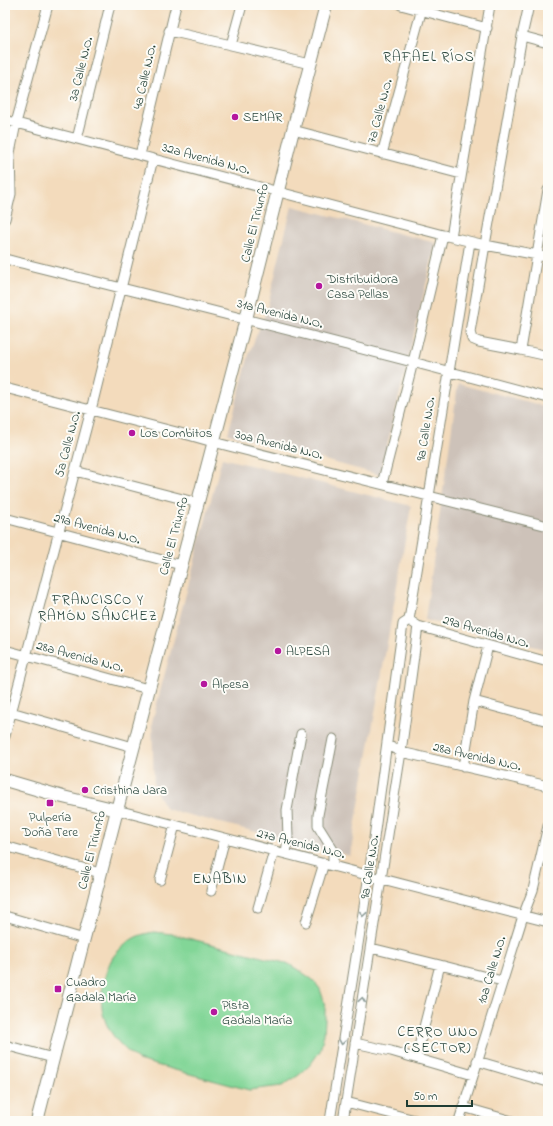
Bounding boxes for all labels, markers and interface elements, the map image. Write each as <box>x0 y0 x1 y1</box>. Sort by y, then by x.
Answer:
street label: 3a Calle N.O. <box>64 34 98 103</box>
street label: 4a Calle N.O. <box>128 42 162 111</box>
district label: RAFAEL RÍOS <box>383 47 475 68</box>
street label: 7a Calle N.O. <box>362 76 398 145</box>
place label: SEMAR <box>243 108 283 127</box>
marker: SEMAR <box>230 112 240 122</box>
street label: 32a Avenida N.O. <box>160 138 252 180</box>
street label: Calle El Triunfo <box>236 181 274 264</box>
place label: Distribuidora Casa Pellas <box>326 270 398 304</box>
marker: Distribuidora Casa Pellas <box>314 281 324 291</box>
street label: 31a Avenida N.O. <box>235 294 325 334</box>
street label: 9a Calle N.O. <box>412 395 440 462</box>
street label: 5a Calle N.O. <box>50 408 86 479</box>
place label: Los Combitos <box>140 424 213 443</box>
street label: 30a Avenida N.O. <box>233 425 325 465</box>
marker: Los Combitos <box>127 428 137 438</box>
street label: Calle El Triunfo <box>154 494 194 577</box>
street label: 29a Avenida N.O. <box>52 508 143 550</box>
district label: FRANCISCO Y RAMÓN SÁNCHEZ <box>38 590 158 627</box>
street label: 29a Avenida N.O. <box>441 611 532 653</box>
street label: 28a Avenida N.O. <box>34 636 126 678</box>
place label: ALPESA <box>286 642 330 661</box>
marker: ALPESA <box>273 646 283 656</box>
place label: Alpesa <box>212 675 249 694</box>
marker: Alpesa <box>199 679 209 689</box>
street label: 28a Avenida N.O. <box>431 738 523 776</box>
place label: Cristhina Jara <box>93 781 167 800</box>
marker: Cristhina Jara <box>80 785 90 795</box>
marker: Pulpería Doña Tere <box>45 798 55 808</box>
place label: Pulpería Doña Tere <box>21 808 78 842</box>
street label: Calle El Triunfo <box>73 808 111 891</box>
street label: 27a Avenida N.O. <box>255 824 347 864</box>
street label: 9a Calle N.O. <box>356 833 384 900</box>
district label: ENABIN <box>193 869 247 890</box>
one-way arrow <box>359 910 368 917</box>
street label: 10a Calle N.O. <box>473 933 511 1006</box>
place label: Cuadro Gadala María <box>66 973 136 1007</box>
marker: Cuadro Gadala María <box>53 984 63 994</box>
place label: Pista Gadala María <box>222 996 292 1030</box>
one-way arrow <box>357 996 366 1003</box>
marker: Pista Gadala María <box>209 1007 219 1017</box>
district label: CERRO UNO (SECTOR) <box>398 1022 479 1059</box>
one-way arrow <box>339 1039 347 1045</box>
scale bar <box>407 1082 472 1108</box>
text: 50 m <box>413 1088 437 1106</box>

